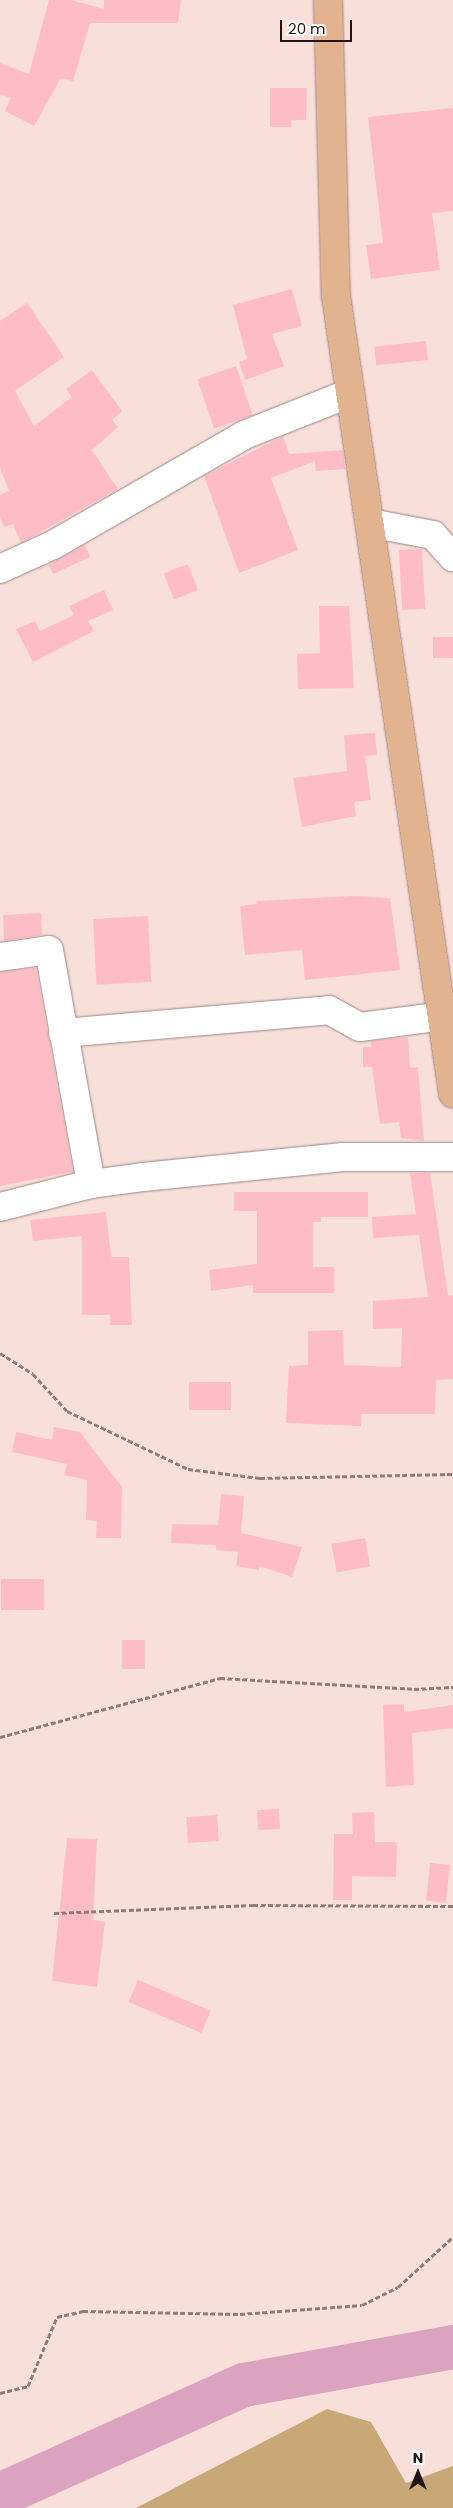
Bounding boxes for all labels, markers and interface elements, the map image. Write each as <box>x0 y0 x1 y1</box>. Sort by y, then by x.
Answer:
scale bar <box>283 10 356 42</box>
text: 20 m <box>288 18 326 39</box>
north arrow <box>393 2448 443 2498</box>
text: N <box>413 2448 423 2468</box>

